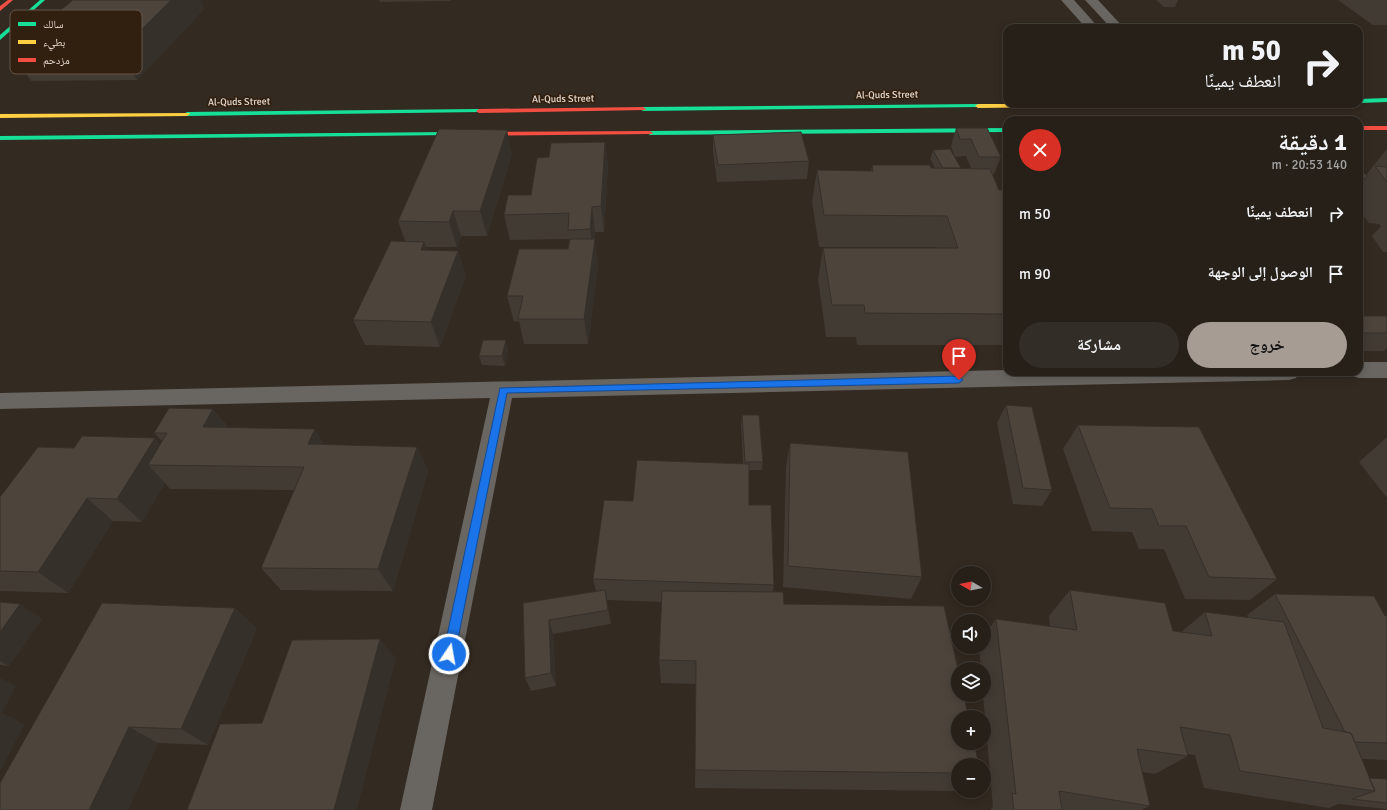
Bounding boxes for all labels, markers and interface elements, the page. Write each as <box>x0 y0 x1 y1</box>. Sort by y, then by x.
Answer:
legend <box>10 10 142 74</box>
text: سالك <box>43 18 63 31</box>
text: 50 m <box>1222 34 1281 68</box>
text: بطيء <box>43 36 65 51</box>
icon: right <box>1295 40 1347 92</box>
text: مزدحم <box>43 54 70 68</box>
text: انعطف يمينًا <box>1204 70 1281 92</box>
street label: Al-Quds Street <box>856 88 919 102</box>
street label: Al-Quds Street <box>532 92 595 106</box>
street label: Al-Quds Street <box>208 95 271 109</box>
text: 1 دقيقة <box>1278 127 1347 157</box>
button: close <box>1019 129 1061 171</box>
text: 140 m · 20:53 <box>1271 157 1347 173</box>
text: انعطف يمينًا <box>1246 203 1313 221</box>
icon: right <box>1325 203 1347 225</box>
text: 50 m <box>1019 205 1050 223</box>
text: الوصول إلى الوجهة <box>1208 263 1313 281</box>
icon: arrive <box>1325 263 1347 285</box>
text: 90 m <box>1019 265 1050 283</box>
button: مشاركة <box>1019 322 1179 368</box>
button: خروج <box>1187 322 1347 368</box>
pin <box>942 339 976 380</box>
icon: arrive <box>948 345 970 367</box>
north arrow <box>951 566 991 606</box>
map controls <box>951 566 991 798</box>
button: sound <box>951 614 991 654</box>
position arrow <box>428 633 470 675</box>
button: layers <box>951 662 991 702</box>
button: + <box>951 710 991 750</box>
button: − <box>951 758 991 798</box>

